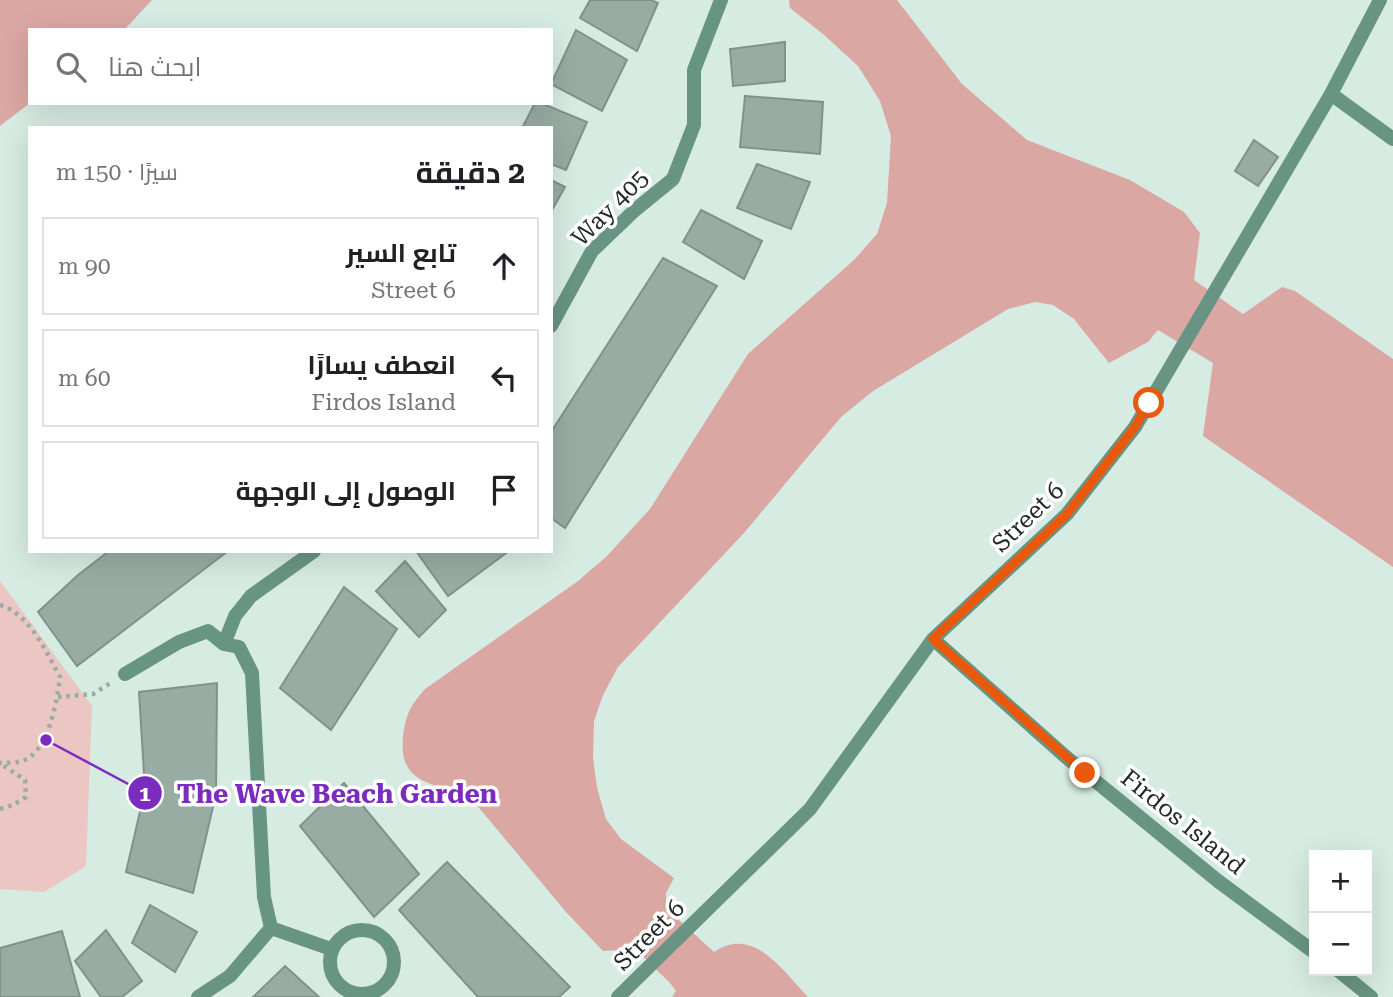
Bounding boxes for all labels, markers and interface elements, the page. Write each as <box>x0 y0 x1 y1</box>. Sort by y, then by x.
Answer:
search box <box>28 28 553 105</box>
icon: search <box>52 48 90 86</box>
text: ابحث هنا <box>108 52 201 82</box>
text: 2 دقيقة <box>416 155 525 190</box>
text: سيرًا · 150 m <box>56 159 178 186</box>
street label: Way 405 <box>566 164 654 252</box>
text: تابع السير <box>346 238 456 268</box>
icon: ahead <box>485 247 523 285</box>
text: 90 m <box>58 253 111 280</box>
text: Street 6 <box>371 277 456 304</box>
text: انعطف يسارًا <box>308 350 456 380</box>
icon: left <box>485 359 523 397</box>
text: 60 m <box>58 365 111 392</box>
route start <box>1133 387 1164 418</box>
text: Firdos Island <box>311 389 456 416</box>
icon: arrive <box>485 471 523 509</box>
text: الوصول إلى الوجهة <box>236 476 456 506</box>
street label: Street 6 <box>987 476 1069 558</box>
route end <box>1069 757 1100 788</box>
street label: Firdos Island <box>1116 764 1250 880</box>
callout: The Wave Beach Garden <box>128 770 511 817</box>
text: The Wave Beach Garden <box>177 779 497 809</box>
text: 1 <box>139 782 151 806</box>
map controls <box>1309 850 1372 976</box>
button: + <box>1309 850 1372 913</box>
street label: Street 6 <box>608 894 690 976</box>
button: − <box>1309 913 1372 976</box>

